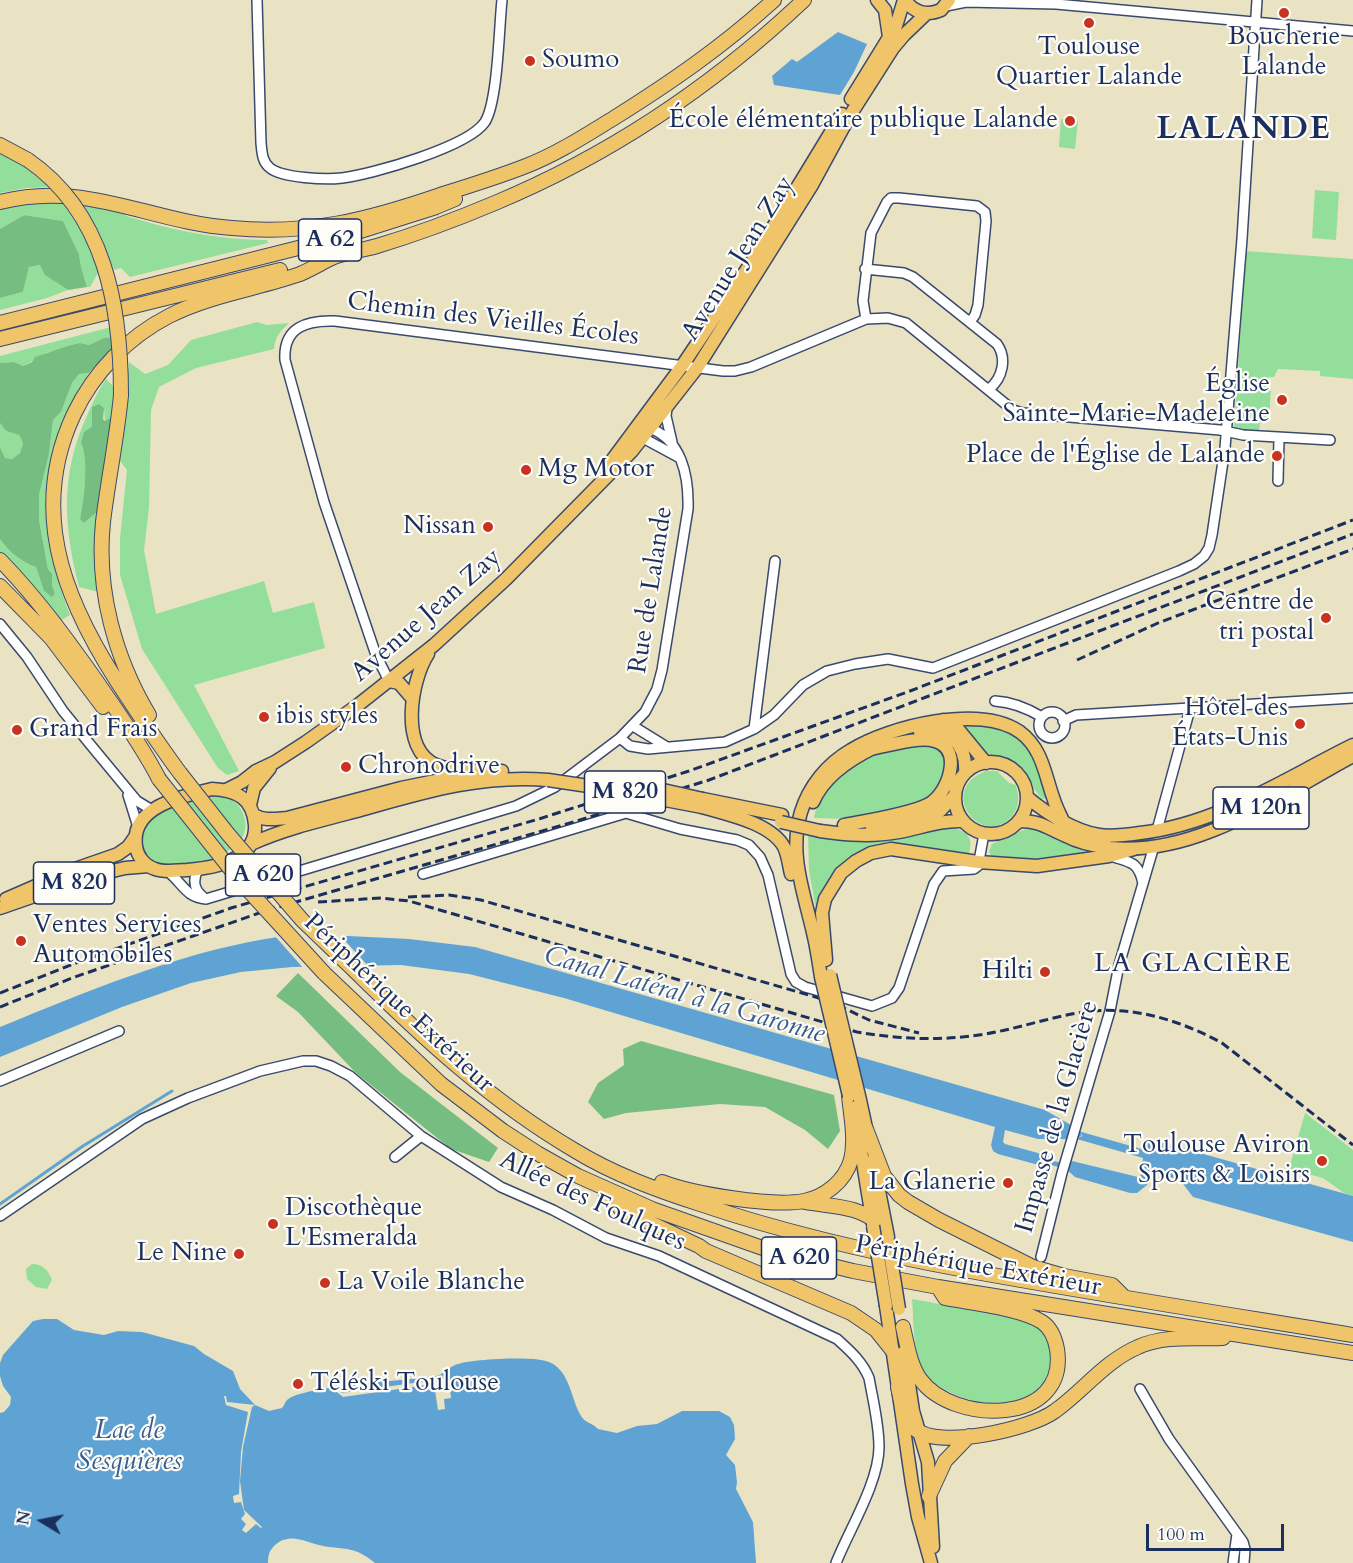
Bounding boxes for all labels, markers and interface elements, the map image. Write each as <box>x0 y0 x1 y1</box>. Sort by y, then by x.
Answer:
marker: Boucherie Lalande <box>1277 6 1291 20</box>
marker: Toulouse Quartier Lalande <box>1082 16 1096 30</box>
place label: Boucherie Lalande <box>1228 22 1340 83</box>
place label: Toulouse Quartier Lalande <box>996 32 1182 94</box>
place label: Soumo <box>542 45 619 77</box>
marker: Soumo <box>523 54 537 68</box>
place label: École élémentaire publique Lalande <box>669 105 1058 137</box>
district label: LALANDE <box>1157 112 1331 150</box>
marker: École élémentaire publique Lalande <box>1063 114 1077 128</box>
street label: Avenue Jean Zay <box>676 171 802 347</box>
road number: A 62 <box>298 219 362 261</box>
street label: Chemin des Vieilles Écoles <box>345 287 641 353</box>
place label: Église Sainte-Marie-Madeleine <box>1002 369 1270 430</box>
marker: Église Sainte-Marie-Madeleine <box>1275 393 1289 407</box>
place label: Place de l'Église de Lalande <box>966 440 1265 472</box>
marker: Place de l'Église de Lalande <box>1270 449 1284 463</box>
place label: Mg Motor <box>538 454 654 486</box>
marker: Mg Motor <box>519 463 533 477</box>
street label: Rue de Lalande <box>623 504 681 676</box>
place label: Nissan <box>403 511 476 543</box>
marker: Nissan <box>481 520 495 534</box>
street label: Avenue Jean Zay <box>346 542 508 690</box>
place label: Centre de tri postal <box>1205 587 1314 648</box>
marker: Centre de tri postal <box>1319 611 1333 625</box>
place label: Hôtel des États-Unis <box>1172 693 1288 754</box>
place label: ibis styles <box>276 701 378 733</box>
marker: ibis styles <box>257 710 271 724</box>
place label: Grand Frais <box>29 714 157 746</box>
marker: Hôtel des États-Unis <box>1293 717 1307 731</box>
marker: Grand Frais <box>10 723 24 737</box>
place label: Chronodrive <box>358 751 500 783</box>
marker: Chronodrive <box>339 760 353 774</box>
road number: M 820 <box>584 771 666 813</box>
road number: M 120n <box>1213 787 1309 829</box>
road number: A 620 <box>226 854 300 896</box>
road number: M 820 <box>34 862 115 904</box>
street label: Périphérique Extérieur <box>296 908 500 1100</box>
place label: Ventes Services Automobiles <box>33 910 202 972</box>
marker: Ventes Services Automobiles <box>14 934 28 948</box>
water label: Canal Latéral à la Garonne <box>540 940 828 1052</box>
district label: LA GLACIÈRE <box>1094 949 1292 981</box>
place label: Hilti <box>982 956 1033 988</box>
marker: Hilti <box>1038 965 1052 979</box>
street label: Impasse de la Glacière <box>1010 997 1106 1237</box>
place label: Toulouse Aviron Sports & Loisirs <box>1123 1130 1310 1192</box>
street label: Allée des Foulques <box>494 1145 690 1259</box>
marker: Toulouse Aviron Sports & Loisirs <box>1315 1154 1329 1168</box>
place label: La Glanerie <box>868 1167 996 1199</box>
marker: La Glanerie <box>1001 1176 1015 1190</box>
place label: Discothèque L'Esmeralda <box>285 1193 422 1254</box>
marker: Discothèque L'Esmeralda <box>266 1217 280 1231</box>
street label: Périphérique Extérieur <box>853 1230 1103 1304</box>
road number: A 620 <box>762 1237 836 1279</box>
place label: Le Nine <box>136 1238 227 1270</box>
marker: Le Nine <box>232 1247 246 1261</box>
place label: La Voile Blanche <box>337 1267 525 1299</box>
marker: La Voile Blanche <box>318 1276 332 1290</box>
place label: Téléski Toulouse <box>310 1368 499 1400</box>
marker: Téléski Toulouse <box>291 1377 305 1391</box>
water label: Lac de Sesquières <box>76 1416 182 1479</box>
north arrow <box>12 1491 72 1551</box>
text: N <box>12 1509 36 1527</box>
scale bar <box>1149 1512 1287 1550</box>
text: 100 m <box>1157 1522 1205 1547</box>

